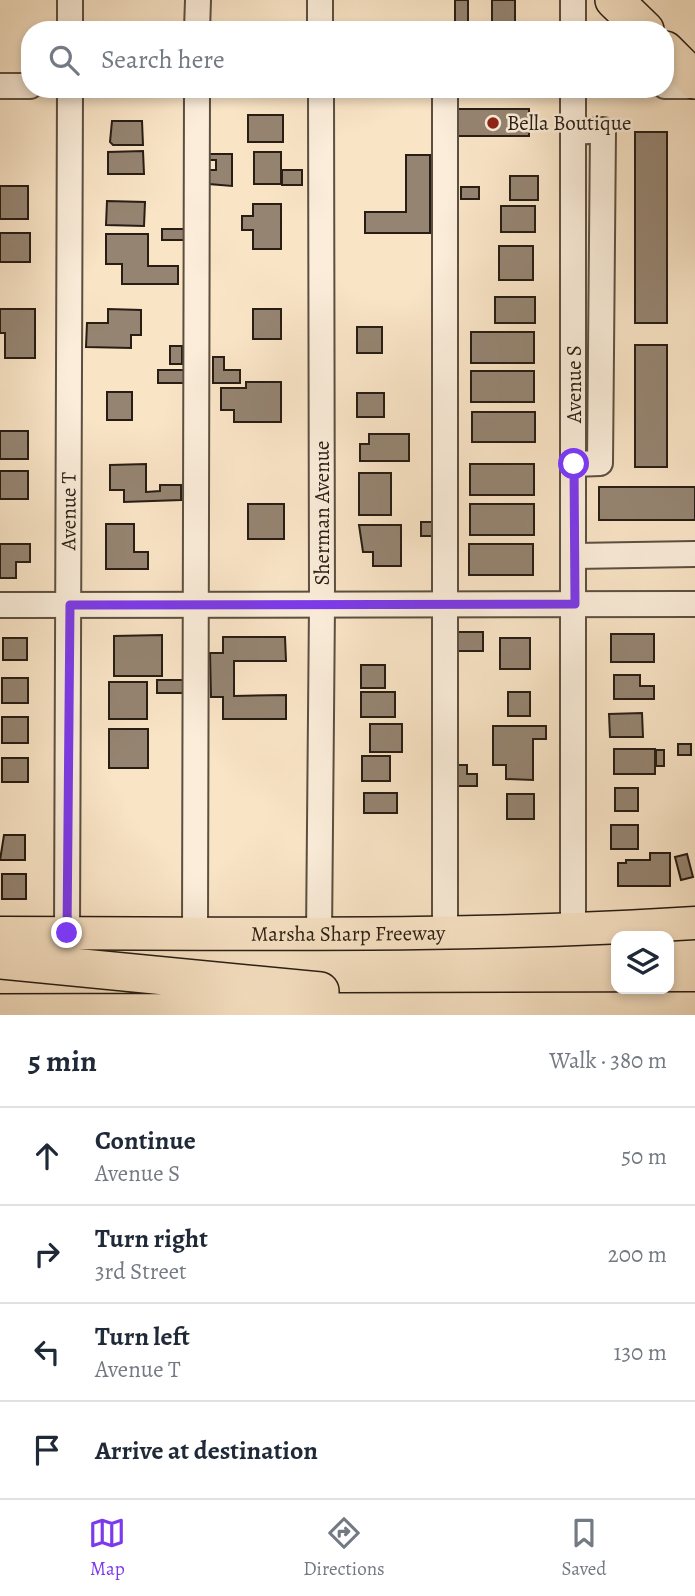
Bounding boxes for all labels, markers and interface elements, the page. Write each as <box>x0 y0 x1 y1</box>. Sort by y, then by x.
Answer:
search box <box>21 21 674 98</box>
icon: search <box>45 41 83 79</box>
text: Search here <box>101 42 225 77</box>
place label: Bella Boutique <box>507 109 632 137</box>
marker: Bella Boutique <box>485 115 501 131</box>
street label: Avenue S <box>560 345 588 424</box>
street label: Sherman Avenue <box>308 440 336 586</box>
route start <box>558 448 589 479</box>
street label: Avenue T <box>54 471 83 551</box>
route end <box>51 917 82 948</box>
street label: Marsha Sharp Freeway <box>251 919 446 948</box>
map controls <box>611 931 674 994</box>
button: layers <box>611 931 674 994</box>
text: 5 min <box>28 1041 97 1081</box>
text: Walk · 380 m <box>549 1045 667 1076</box>
text: Continue <box>95 1123 196 1158</box>
icon: ahead <box>28 1137 66 1175</box>
text: 50 m <box>621 1141 667 1172</box>
text: Avenue S <box>95 1158 180 1189</box>
text: Turn right <box>95 1221 208 1256</box>
icon: right <box>28 1235 66 1273</box>
text: 200 m <box>608 1239 667 1270</box>
text: 3rd Street <box>95 1256 187 1287</box>
text: Turn left <box>95 1319 190 1354</box>
icon: left <box>28 1333 66 1371</box>
text: 130 m <box>614 1337 667 1368</box>
text: Avenue T <box>95 1354 181 1385</box>
icon: arrive <box>28 1431 66 1469</box>
text: Arrive at destination <box>95 1433 318 1468</box>
tab: Map <box>88 1514 126 1582</box>
tab: Directions <box>303 1514 385 1582</box>
tab: Saved <box>562 1514 607 1582</box>

